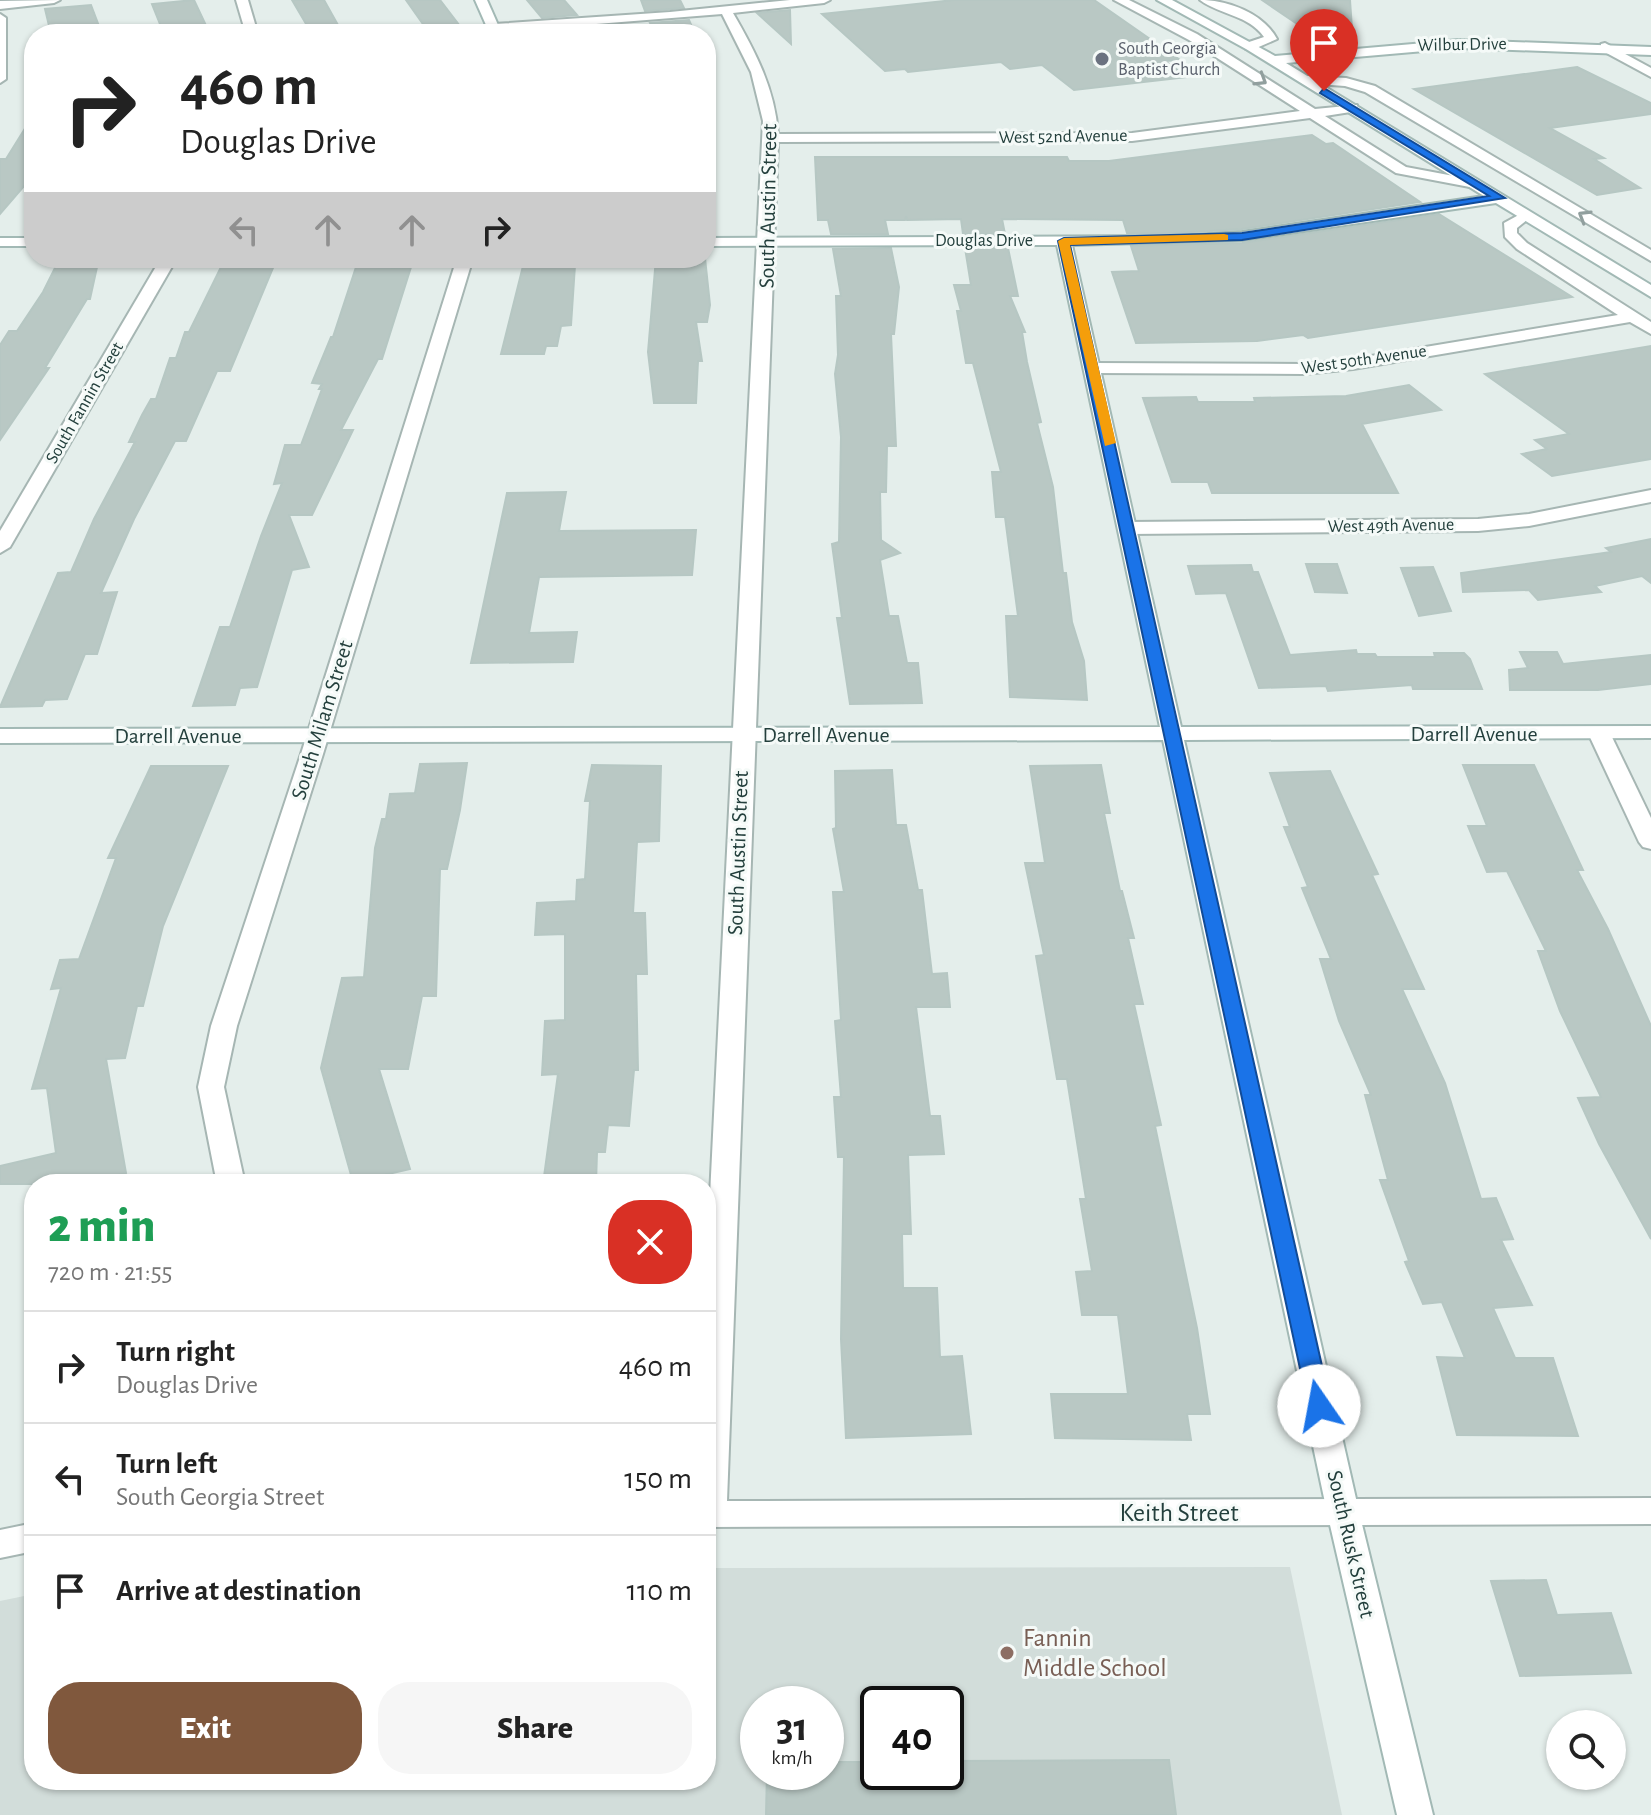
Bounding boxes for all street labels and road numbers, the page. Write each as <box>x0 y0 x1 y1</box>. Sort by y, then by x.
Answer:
street label: Wilbur Drive <box>1417 35 1507 55</box>
street label: South Austin Street <box>756 123 780 289</box>
street label: West 52nd Avenue <box>998 127 1128 147</box>
street label: Douglas Drive <box>935 232 1033 250</box>
street label: South Fannin Street <box>43 339 127 467</box>
street label: West 50th Avenue <box>1300 342 1428 378</box>
street label: West 49th Avenue <box>1328 516 1454 536</box>
street label: South Milam Street <box>287 638 357 802</box>
street label: Darrell Avenue <box>1410 723 1538 745</box>
street label: Darrell Avenue <box>762 724 890 746</box>
street label: Darrell Avenue <box>114 725 242 747</box>
street label: South Austin Street <box>724 770 752 936</box>
street label: South Rusk Street <box>1323 1468 1379 1620</box>
street label: Keith Street <box>1119 1500 1239 1526</box>

